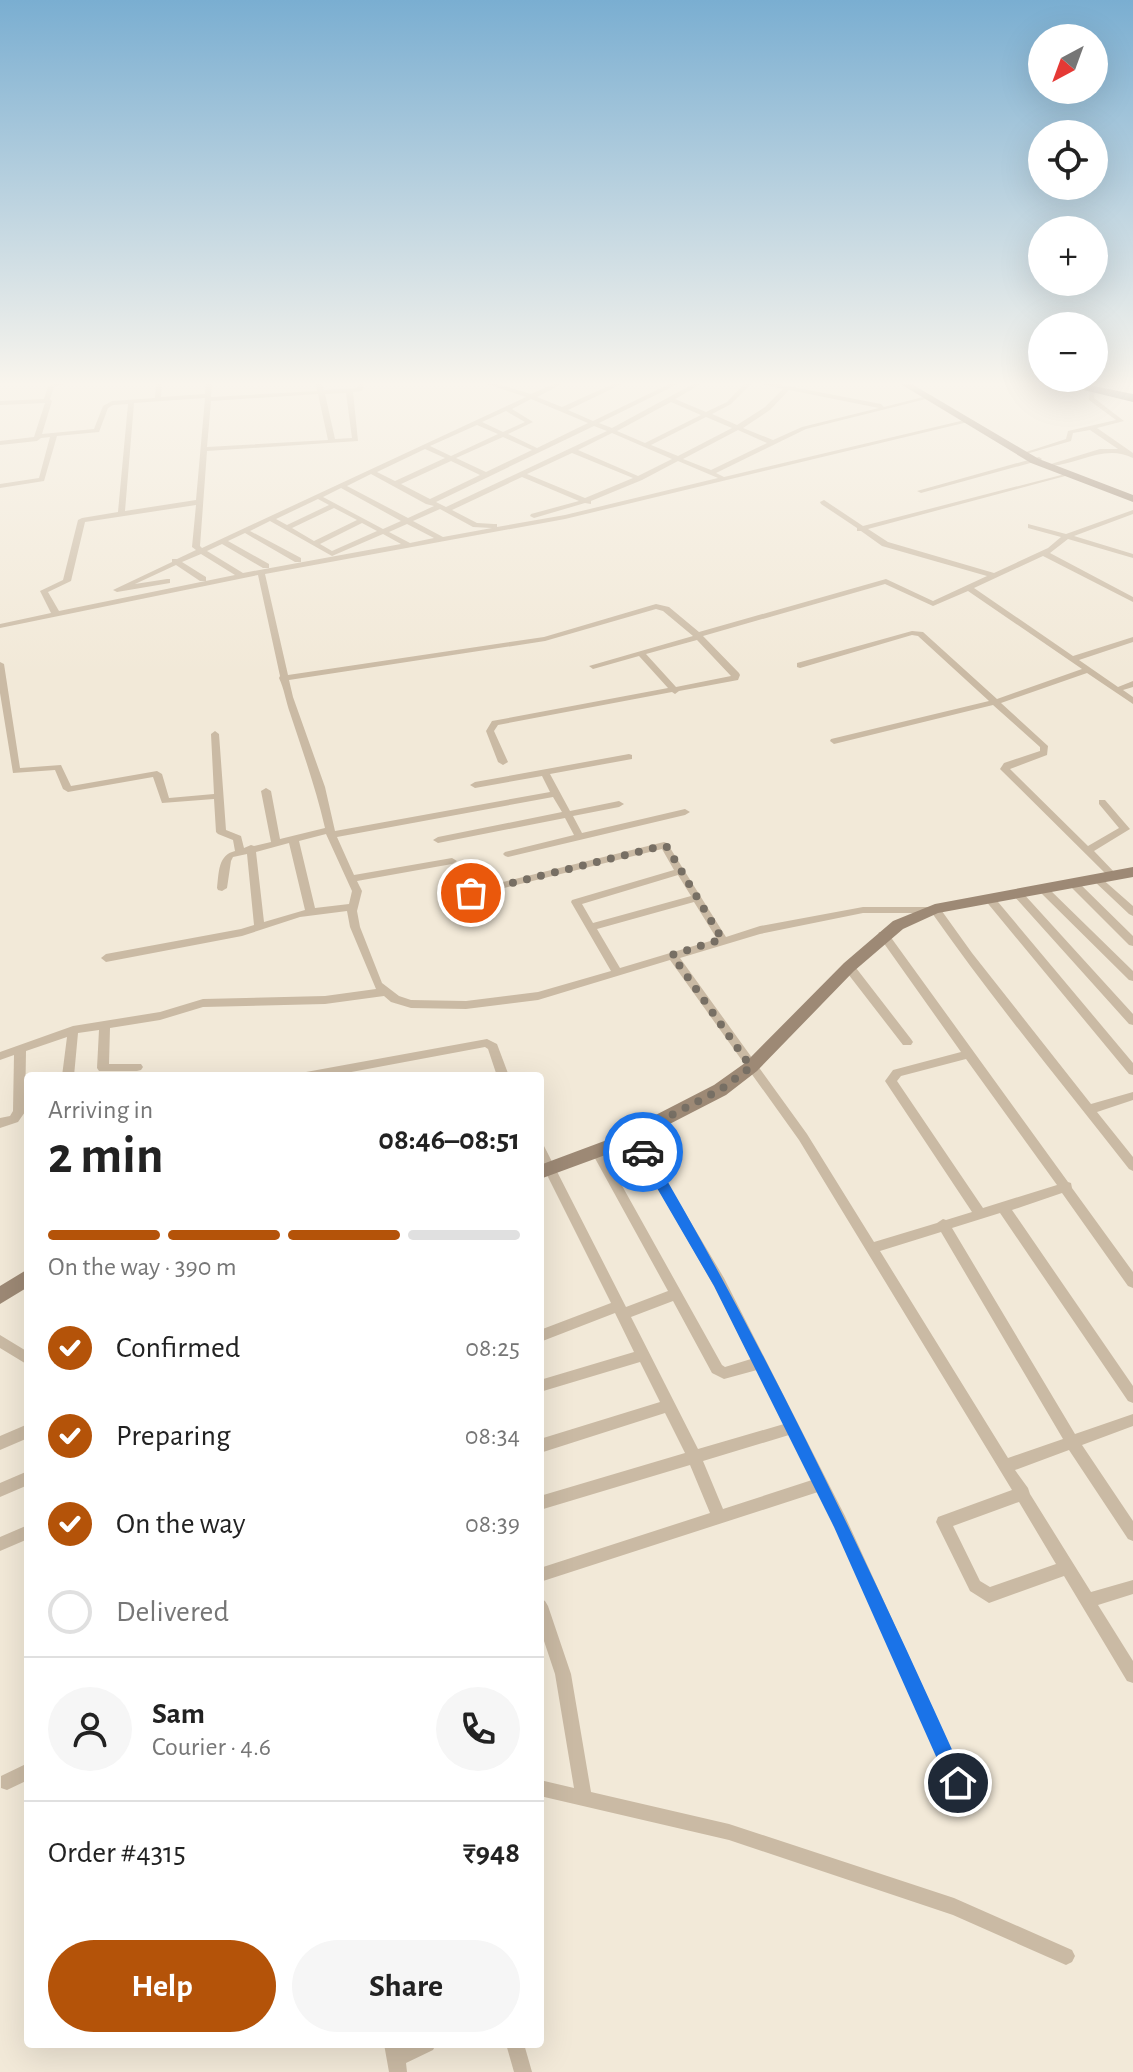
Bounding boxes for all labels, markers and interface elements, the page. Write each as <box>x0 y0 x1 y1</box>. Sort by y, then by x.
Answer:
north arrow <box>1028 24 1108 104</box>
map controls <box>1028 24 1108 392</box>
button: locate <box>1028 120 1108 200</box>
button: + <box>1028 216 1108 296</box>
button: − <box>1028 312 1108 392</box>
pin <box>437 859 505 927</box>
icon: bag <box>449 871 493 915</box>
text: Arriving in <box>48 1097 153 1123</box>
courier <box>603 1112 683 1192</box>
text: 08:46–08:51 <box>378 1125 520 1155</box>
text: 2 min <box>48 1130 163 1182</box>
icon: car <box>621 1130 665 1174</box>
text: On the way · 390 m <box>48 1254 236 1280</box>
icon: check <box>48 1326 92 1370</box>
text: Confirmed <box>116 1333 240 1363</box>
text: 08:25 <box>465 1335 520 1361</box>
icon: check <box>48 1414 92 1458</box>
text: Preparing <box>116 1421 231 1451</box>
text: 08:34 <box>465 1423 520 1449</box>
icon: check <box>48 1502 92 1546</box>
text: On the way <box>116 1509 245 1539</box>
text: 08:39 <box>465 1511 520 1537</box>
text: Delivered <box>116 1597 229 1627</box>
button: person <box>48 1687 132 1771</box>
button: phone <box>436 1687 520 1771</box>
text: Sam <box>152 1699 205 1729</box>
text: Courier · 4.6 <box>152 1734 271 1760</box>
pin <box>924 1749 992 1817</box>
icon: home <box>936 1761 980 1805</box>
text: Order #4315 <box>48 1838 186 1868</box>
text: ₹948 <box>463 1838 520 1868</box>
button: Help <box>48 1940 276 2032</box>
button: Share <box>292 1940 520 2032</box>

